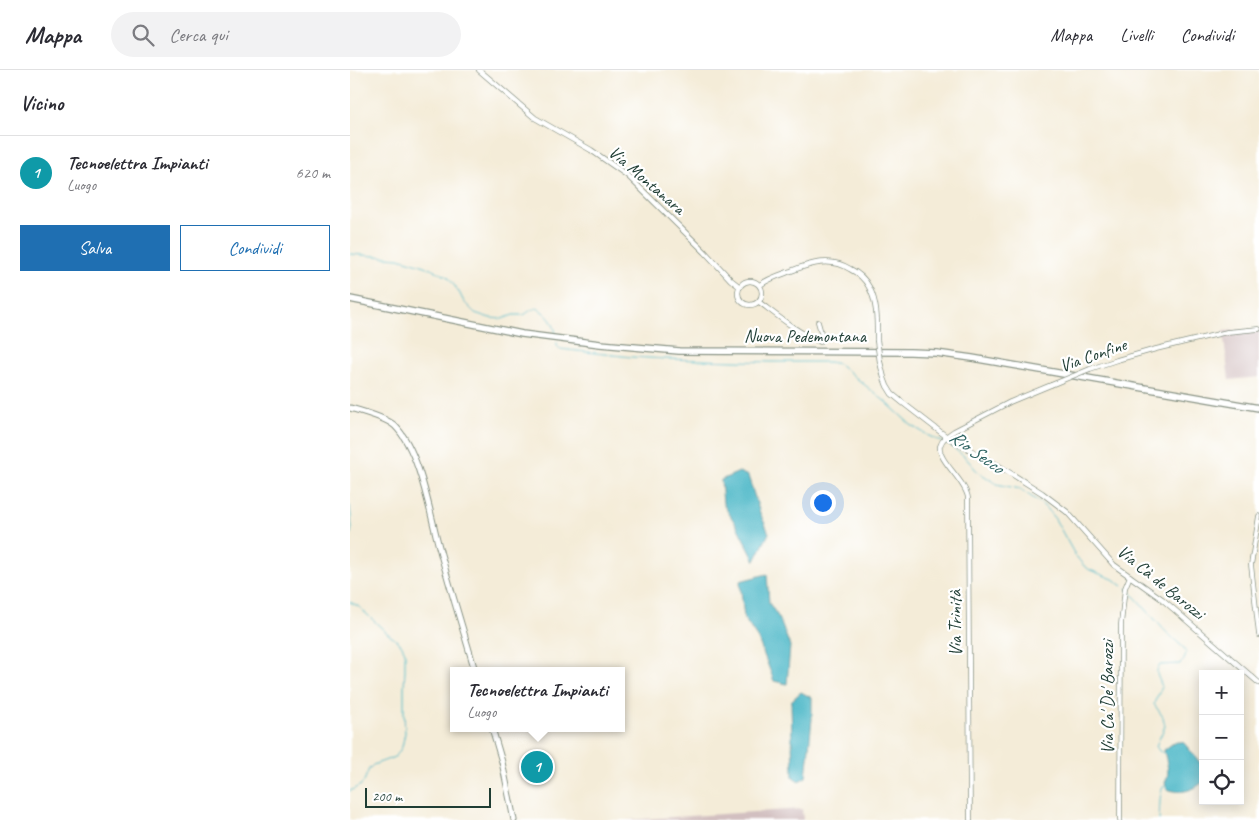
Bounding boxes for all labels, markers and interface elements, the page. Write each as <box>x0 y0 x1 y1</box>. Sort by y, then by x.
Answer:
search box <box>111 12 461 57</box>
text: Mappa <box>25 20 81 50</box>
icon: search <box>129 21 157 49</box>
text: Cerca qui <box>169 23 228 47</box>
text: Mappa <box>1051 24 1092 46</box>
text: Livelli <box>1120 24 1153 46</box>
text: Condividi <box>1181 24 1234 46</box>
text: Vicino <box>20 90 63 116</box>
street label: Via Montanara <box>604 141 691 220</box>
text: Tecnoelettra Impianti <box>67 151 207 175</box>
text: 1 <box>32 163 40 183</box>
text: 620 m <box>296 163 330 183</box>
text: Luogo <box>67 175 96 195</box>
button: Salva <box>20 225 170 271</box>
button: Condividi <box>180 225 330 271</box>
street label: Nuova Pedemontana <box>744 325 868 347</box>
street label: Via Confine <box>1057 333 1130 377</box>
water label: Rio Secco <box>945 425 1010 480</box>
your location <box>810 490 836 516</box>
street label: Via Cà de Barozzi <box>1113 540 1211 626</box>
street label: Via Trinità <box>944 589 966 656</box>
street label: Via Ca' De' Barozzi <box>1096 637 1118 754</box>
popup <box>450 667 625 732</box>
map controls <box>1199 670 1244 805</box>
button: + <box>1199 670 1244 715</box>
text: Tecnoelettra Impianti <box>467 678 608 702</box>
text: Luogo <box>467 702 496 722</box>
button: − <box>1199 715 1244 760</box>
pin: 1 <box>521 748 553 786</box>
button: locate <box>1199 760 1244 805</box>
scale bar <box>365 785 491 808</box>
text: 200 m <box>372 788 402 805</box>

